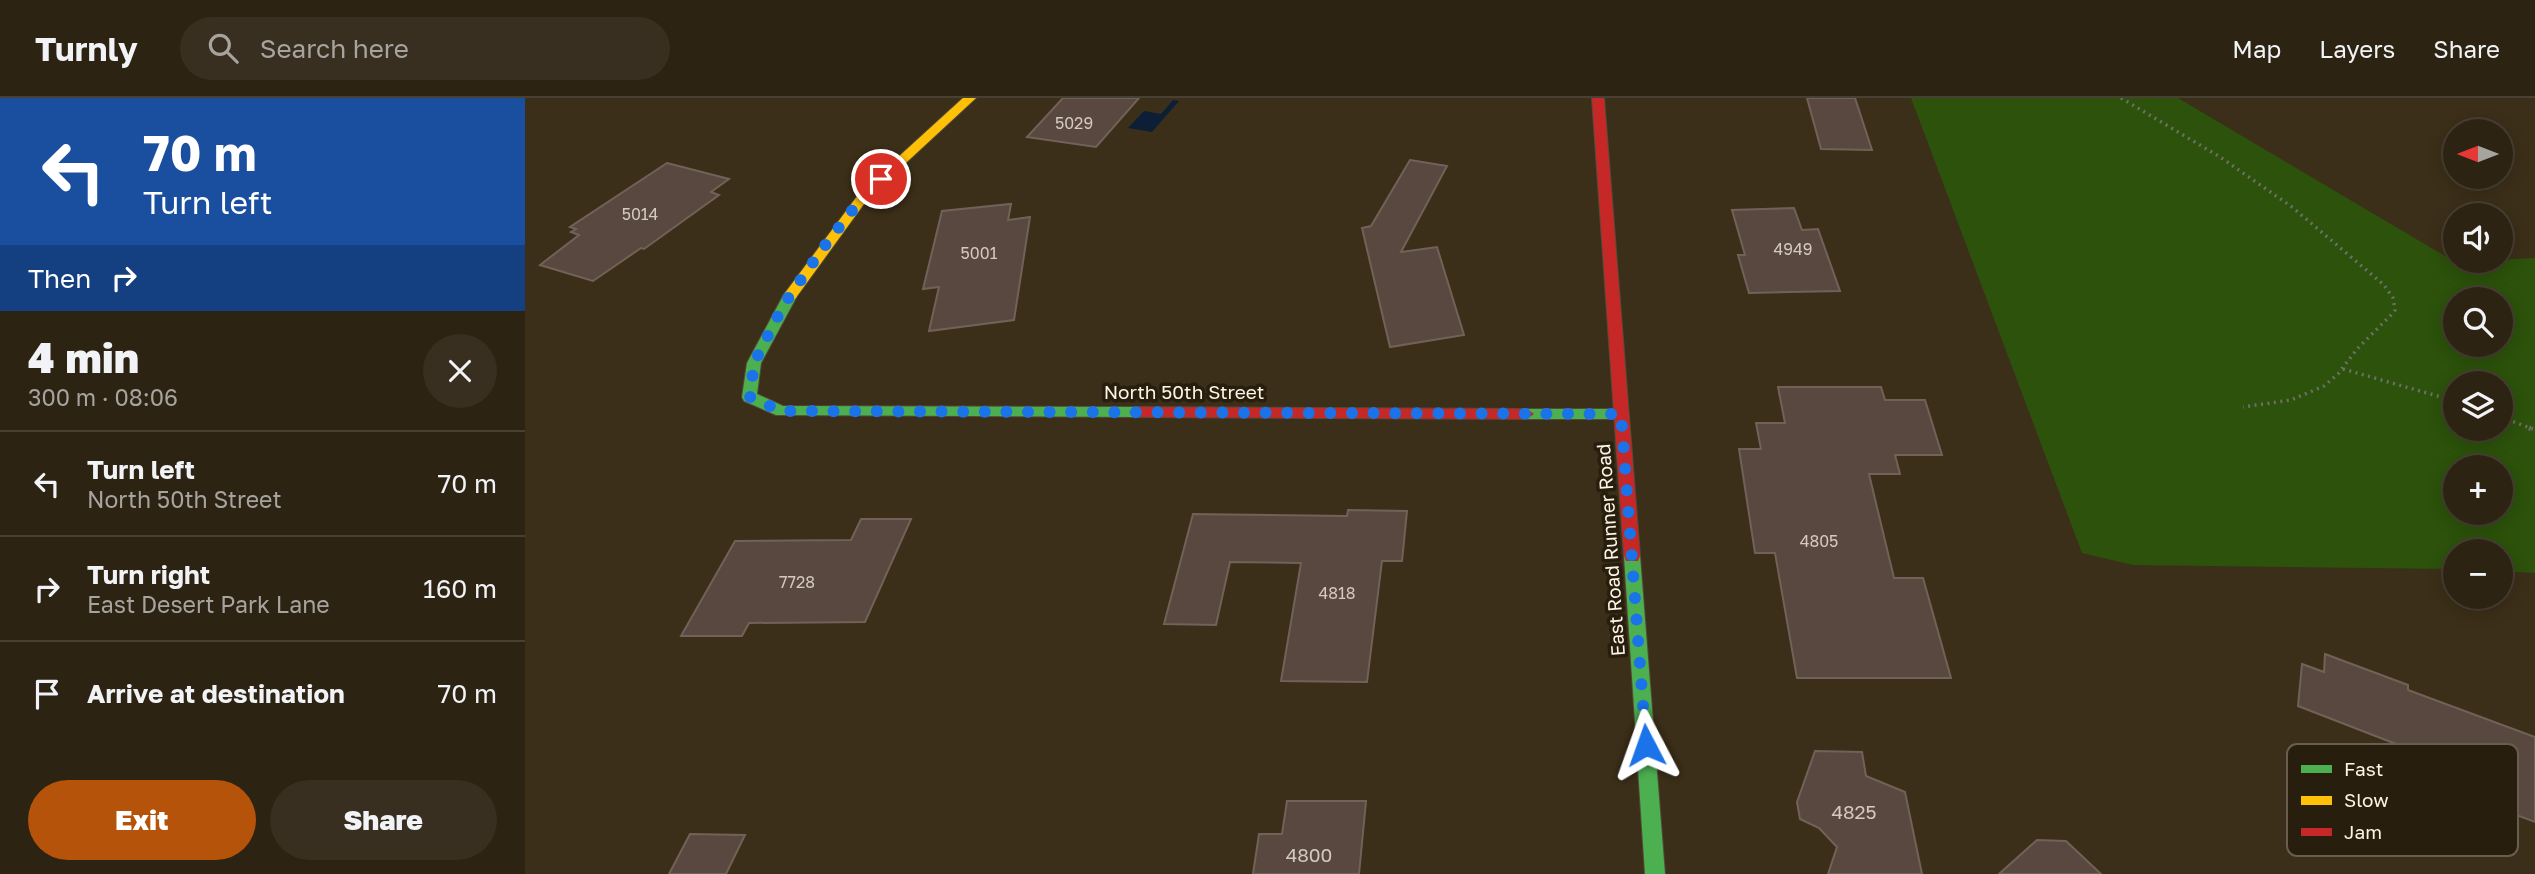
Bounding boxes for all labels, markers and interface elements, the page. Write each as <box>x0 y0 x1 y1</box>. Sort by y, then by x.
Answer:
search box <box>180 17 670 80</box>
text: Turnly <box>35 29 138 68</box>
icon: search <box>204 29 242 67</box>
text: Search here <box>260 33 409 64</box>
text: Map <box>2232 34 2281 63</box>
text: Layers <box>2319 34 2395 63</box>
text: Share <box>2433 34 2500 63</box>
house number: 5029 <box>1055 113 1093 133</box>
north arrow <box>2443 119 2513 189</box>
map controls <box>2443 119 2513 609</box>
text: 70 m <box>143 123 257 182</box>
icon: left <box>28 126 119 217</box>
pin <box>851 149 911 209</box>
icon: arrive <box>862 160 900 198</box>
text: Turn left <box>143 183 272 221</box>
button: sound <box>2443 203 2513 273</box>
house number: 5014 <box>622 204 658 224</box>
house number: 4949 <box>1774 239 1812 259</box>
house number: 5001 <box>961 243 998 263</box>
icon: right <box>105 259 143 297</box>
text: Then <box>28 263 91 294</box>
button: search <box>2443 287 2513 357</box>
text: 4 min <box>28 332 139 382</box>
button: close <box>423 334 497 408</box>
button: layers <box>2443 371 2513 441</box>
street label: North 50th Street <box>1104 380 1264 403</box>
text: 300 m · 08:06 <box>28 383 178 411</box>
street label: East Road Runner Road <box>1591 443 1629 657</box>
text: Turn left <box>87 454 195 485</box>
button: + <box>2443 455 2513 525</box>
icon: left <box>28 465 66 503</box>
text: 70 m <box>438 468 497 499</box>
text: North 50th Street <box>87 485 282 513</box>
house number: 4805 <box>1800 531 1838 551</box>
button: − <box>2443 539 2513 609</box>
text: Turn right <box>87 559 210 590</box>
icon: right <box>28 570 66 608</box>
house number: 7728 <box>779 572 815 592</box>
text: 160 m <box>423 573 497 604</box>
house number: 4818 <box>1318 583 1356 603</box>
text: East Desert Park Lane <box>87 590 330 618</box>
icon: arrive <box>28 675 66 713</box>
text: Arrive at destination <box>87 678 345 709</box>
text: 70 m <box>438 678 497 709</box>
position arrow <box>1609 708 1683 782</box>
legend <box>2287 744 2518 856</box>
text: Fast <box>2344 757 2383 780</box>
button: Exit <box>28 780 256 860</box>
button: Share <box>270 780 497 860</box>
text: Slow <box>2344 788 2389 811</box>
house number: 4825 <box>1831 800 1877 823</box>
text: Jam <box>2344 820 2382 843</box>
house number: 4800 <box>1286 843 1332 866</box>

